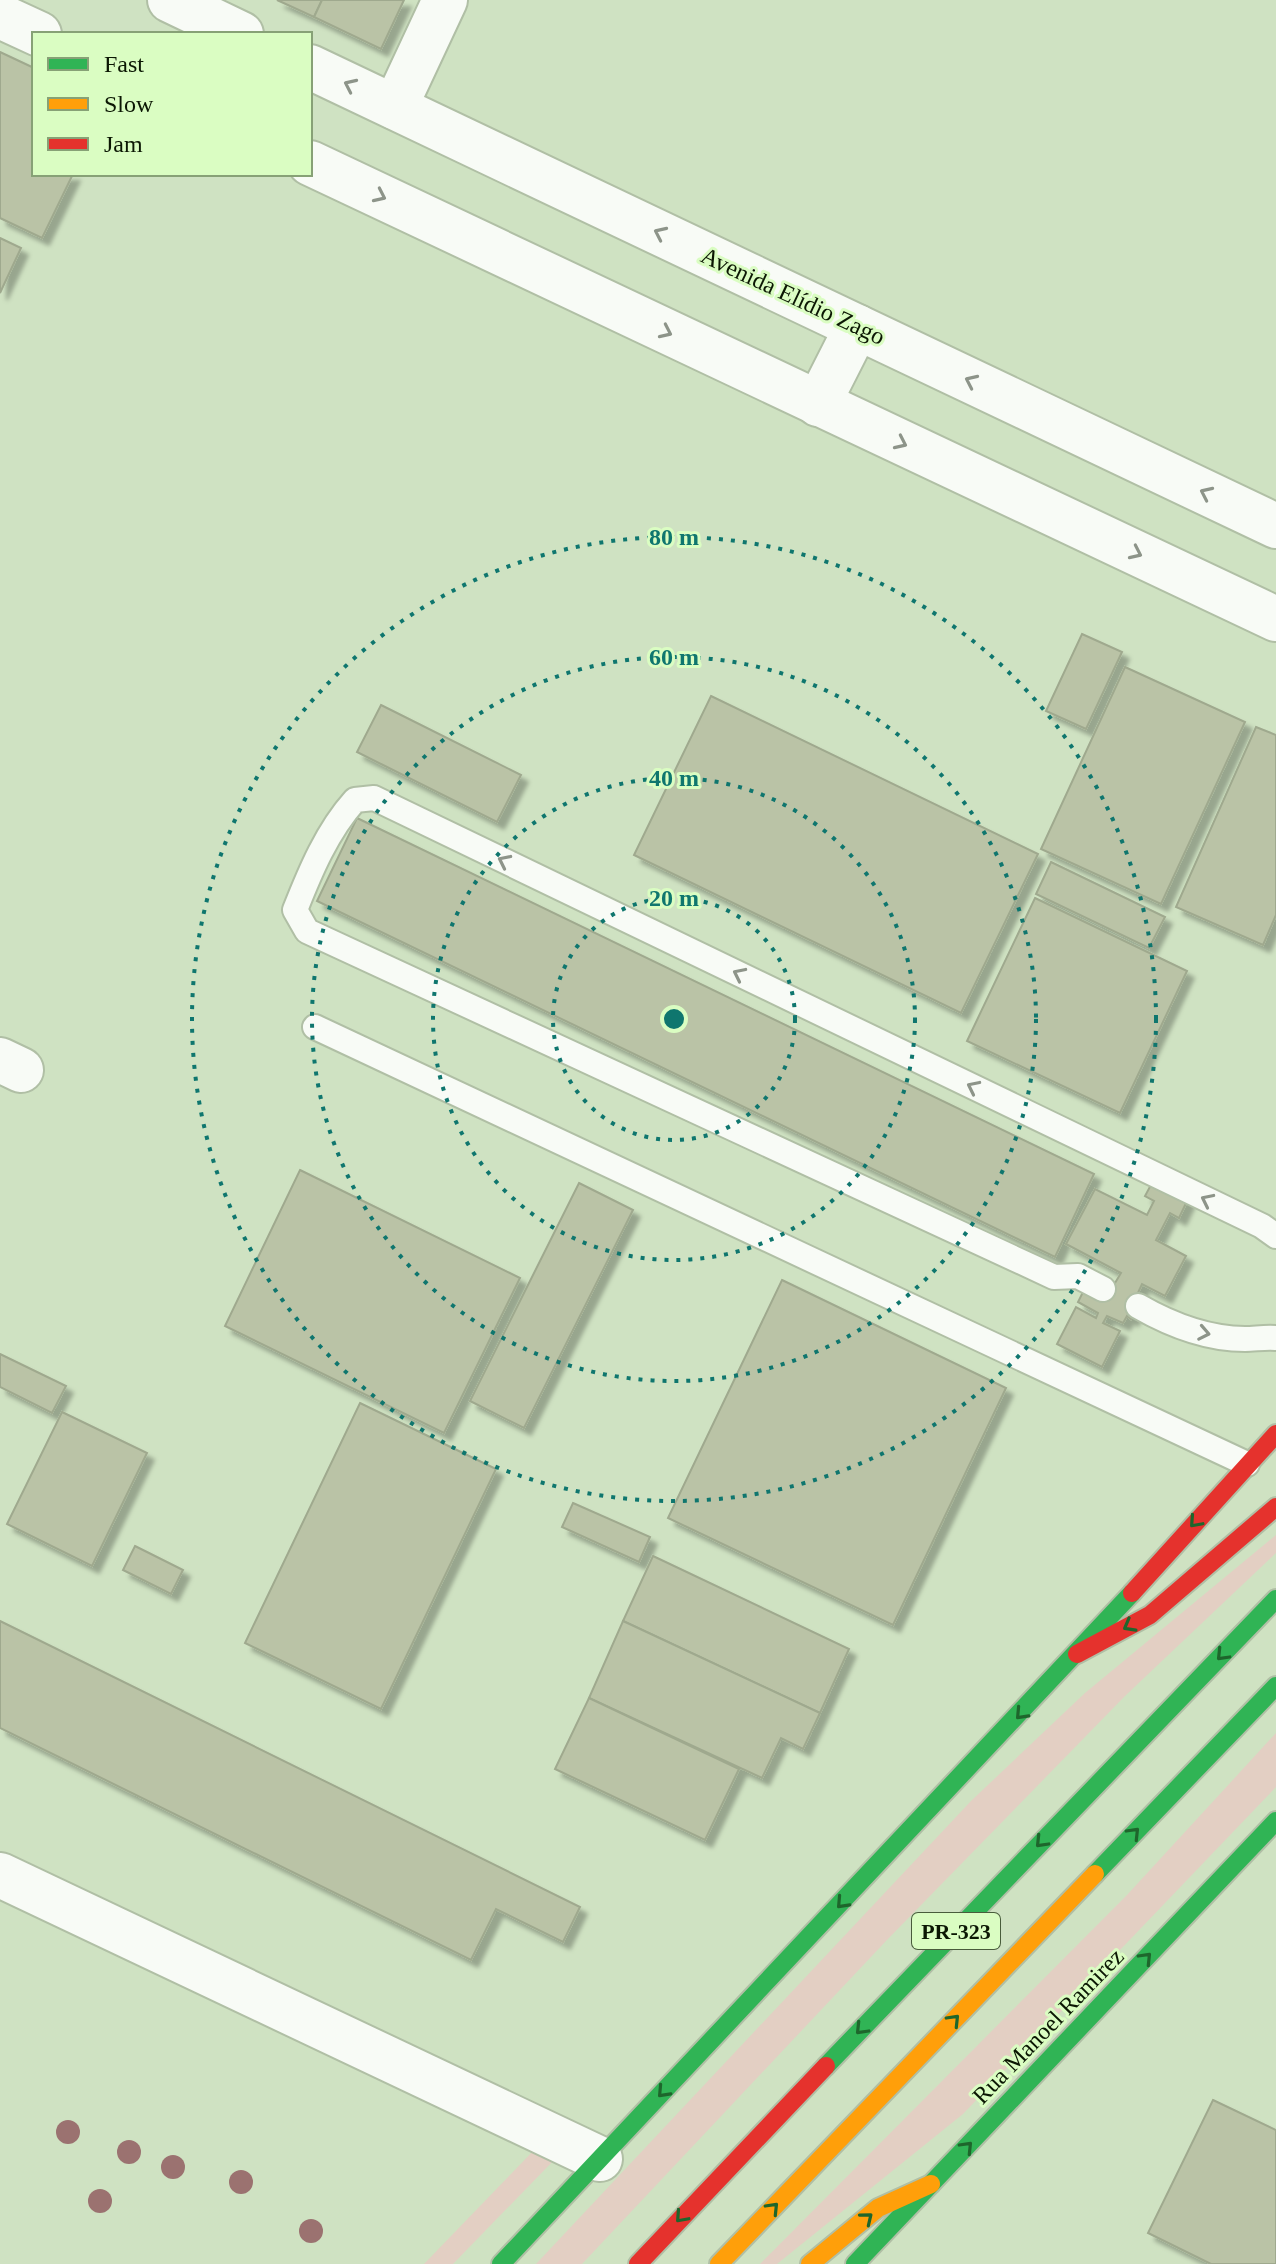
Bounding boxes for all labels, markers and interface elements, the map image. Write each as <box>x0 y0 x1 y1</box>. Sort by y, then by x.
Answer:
legend <box>32 32 312 176</box>
text: Fast <box>104 51 144 77</box>
one-way arrow <box>343 79 358 95</box>
text: Slow <box>104 91 154 117</box>
text: Jam <box>104 131 143 157</box>
one-way arrow <box>372 186 387 202</box>
one-way arrow <box>654 227 669 243</box>
street label: Avenida Elídio Zago <box>697 242 889 350</box>
one-way arrow <box>657 322 672 338</box>
one-way arrow <box>965 375 979 391</box>
one-way arrow <box>893 433 907 449</box>
one-way arrow <box>1199 487 1214 503</box>
text: 80 m <box>649 524 699 550</box>
one-way arrow <box>1128 543 1143 559</box>
text: 60 m <box>649 644 699 670</box>
text: 40 m <box>649 765 699 791</box>
one-way arrow <box>498 855 513 871</box>
text: 20 m <box>649 885 699 911</box>
one-way arrow <box>732 968 747 984</box>
centre of rings <box>660 1005 688 1033</box>
one-way arrow <box>966 1081 981 1097</box>
one-way arrow <box>1201 1194 1215 1210</box>
one-way arrow <box>1197 1324 1211 1341</box>
one-way arrow <box>1191 1512 1205 1527</box>
one-way arrow <box>1123 1617 1137 1632</box>
one-way arrow <box>1217 1646 1231 1660</box>
one-way arrow <box>1016 1705 1030 1720</box>
one-way arrow <box>1125 1828 1139 1842</box>
one-way arrow <box>1036 1833 1051 1847</box>
one-way arrow <box>836 1894 851 1908</box>
road number: PR-323 <box>912 1913 1000 1949</box>
street label: Rua Manoel Ramirez <box>967 1943 1129 2109</box>
one-way arrow <box>1136 1953 1150 1968</box>
one-way arrow <box>944 2015 958 2030</box>
one-way arrow <box>856 2020 870 2034</box>
one-way arrow <box>658 2083 672 2097</box>
one-way arrow <box>957 2142 972 2156</box>
one-way arrow <box>764 2203 778 2217</box>
one-way arrow <box>676 2207 690 2222</box>
one-way arrow <box>857 2213 872 2228</box>

